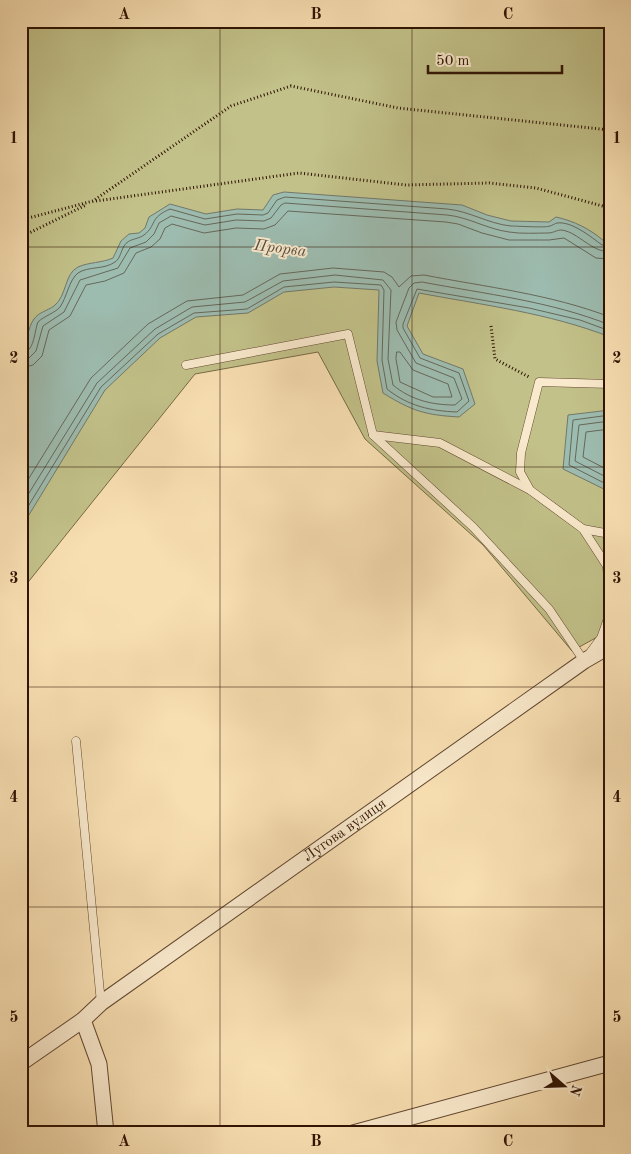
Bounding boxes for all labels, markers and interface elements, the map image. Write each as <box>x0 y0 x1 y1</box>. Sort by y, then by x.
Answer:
text: A <box>118 7 130 23</box>
text: B <box>310 7 322 23</box>
text: C <box>503 7 513 23</box>
scale bar <box>428 42 562 74</box>
text: 50 m <box>436 54 470 69</box>
text: 1 <box>9 131 19 147</box>
text: 1 <box>612 131 622 147</box>
water label: Прорва <box>252 238 308 260</box>
text: 2 <box>9 351 19 367</box>
text: 2 <box>612 351 622 367</box>
text: 3 <box>9 571 19 587</box>
text: 3 <box>612 571 622 587</box>
text: 4 <box>9 790 19 806</box>
text: 4 <box>612 790 622 806</box>
street label: Лугова вулиця <box>301 796 389 865</box>
text: 5 <box>9 1010 19 1026</box>
text: 5 <box>612 1010 622 1026</box>
north arrow <box>538 1062 588 1112</box>
text: N <box>567 1083 584 1098</box>
text: A <box>118 1134 130 1150</box>
text: B <box>310 1134 322 1150</box>
text: C <box>503 1134 513 1150</box>

